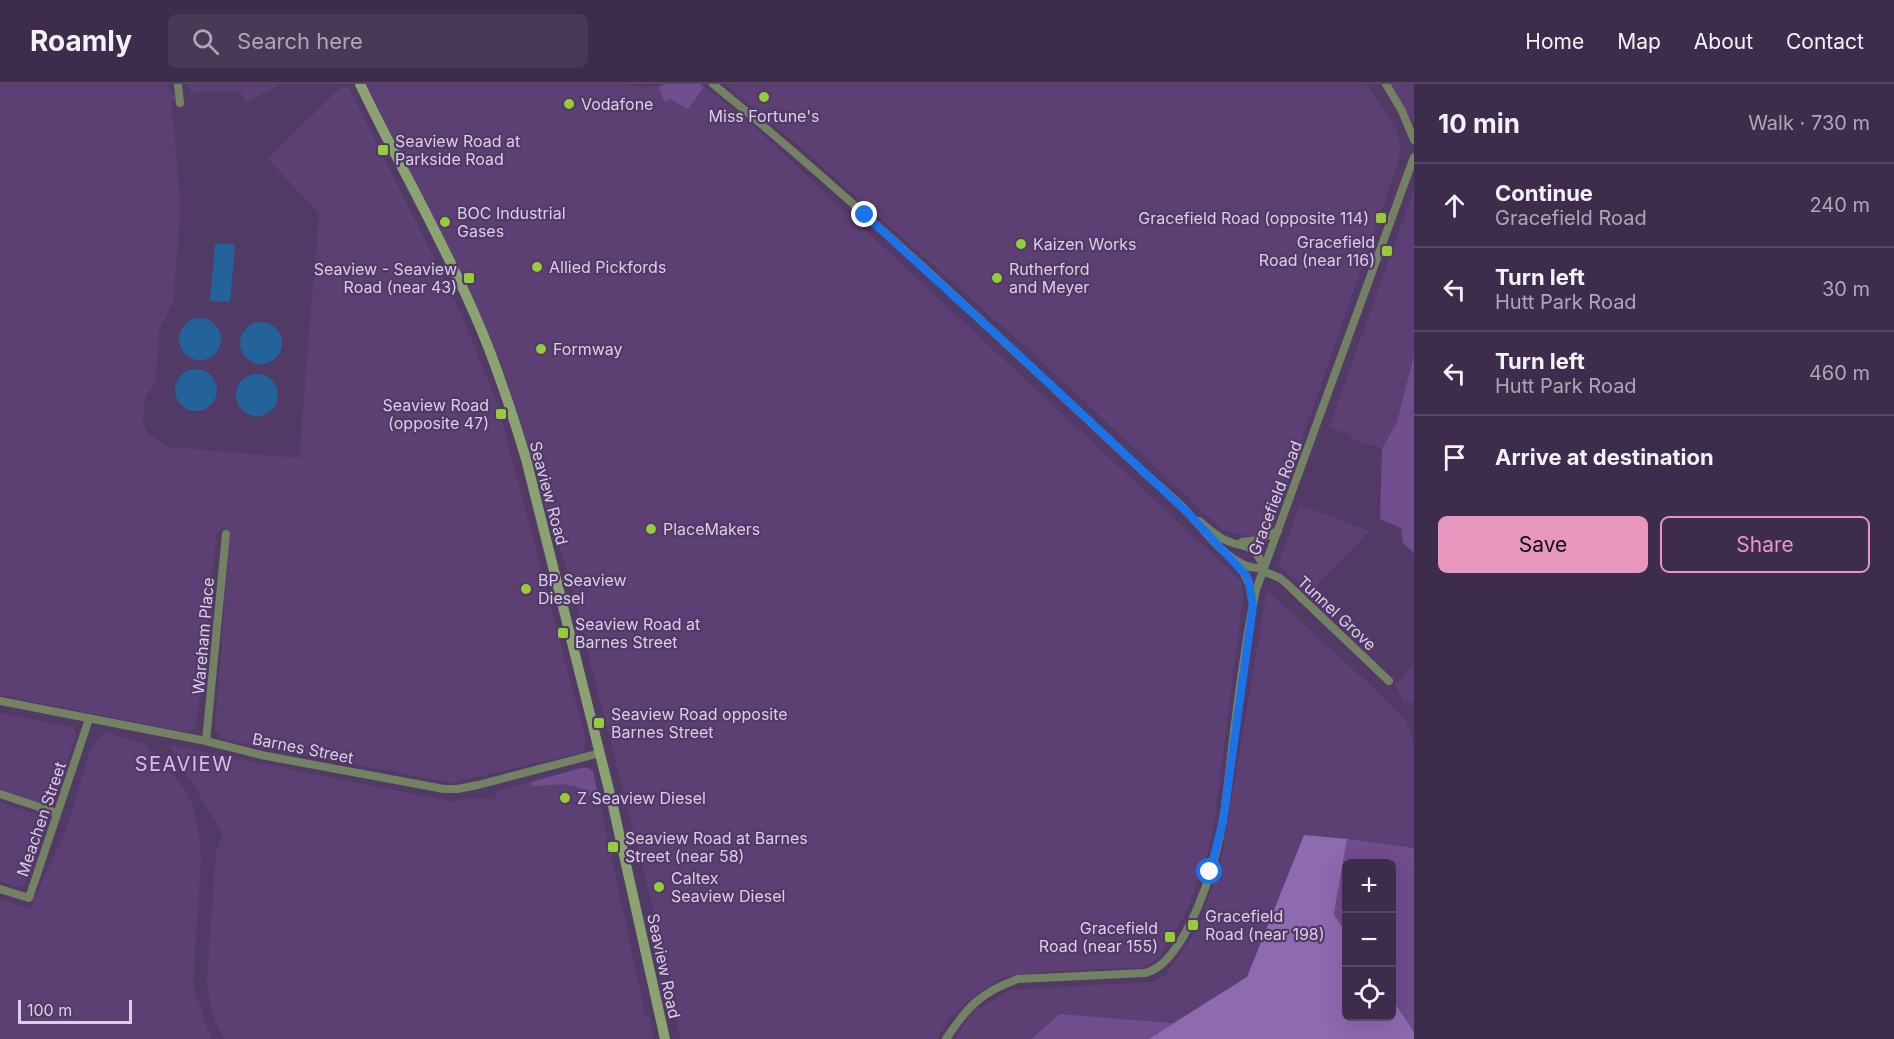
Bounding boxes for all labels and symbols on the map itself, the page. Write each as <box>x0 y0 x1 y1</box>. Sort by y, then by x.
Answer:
marker: Miss Fortune's <box>757 90 771 104</box>
place label: Vodafone <box>581 94 653 114</box>
marker: Vodafone <box>562 97 576 111</box>
place label: Miss Fortune's <box>709 106 819 126</box>
place label: Seaview Road at Parkside Road <box>395 131 520 169</box>
marker: Seaview Road at Parkside Road <box>376 143 390 157</box>
route end <box>851 201 877 227</box>
place label: BOC Industrial Gases <box>457 203 566 241</box>
place label: Gracefield Road (opposite 114) <box>1138 208 1369 228</box>
marker: Gracefield Road (opposite 114) <box>1374 211 1388 225</box>
marker: BOC Industrial Gases <box>438 215 452 229</box>
place label: Gracefield Road (near 116) <box>1259 232 1375 270</box>
place label: Kaizen Works <box>1033 234 1137 254</box>
marker: Kaizen Works <box>1014 237 1028 251</box>
marker: Gracefield Road (near 116) <box>1380 244 1394 258</box>
place label: Allied Pickfords <box>549 257 666 277</box>
place label: Seaview - Seaview Road (near 43) <box>314 259 457 297</box>
place label: Rutherford and Meyer <box>1009 259 1090 297</box>
marker: Allied Pickfords <box>530 260 544 274</box>
marker: Seaview - Seaview Road (near 43) <box>462 271 476 285</box>
marker: Rutherford and Meyer <box>990 271 1004 285</box>
place label: Formway <box>553 339 623 359</box>
marker: Formway <box>534 342 548 356</box>
place label: Seaview Road (opposite 47) <box>382 395 489 433</box>
marker: Seaview Road (opposite 47) <box>494 407 508 421</box>
street label: Gracefield Road <box>1244 438 1306 558</box>
street label: Seaview Road <box>526 439 572 547</box>
place label: PlaceMakers <box>663 519 760 539</box>
marker: PlaceMakers <box>644 522 658 536</box>
place label: BP Seaview Diesel <box>538 570 627 608</box>
street label: Tunnel Grove <box>1294 572 1380 654</box>
street label: Wareham Place <box>188 577 218 695</box>
marker: BP Seaview Diesel <box>519 582 533 596</box>
place label: Seaview Road at Barnes Street <box>575 614 700 652</box>
marker: Seaview Road at Barnes Street <box>556 626 570 640</box>
place label: Seaview Road opposite Barnes Street <box>611 704 788 742</box>
marker: Seaview Road opposite Barnes Street <box>592 716 606 730</box>
street label: Barnes Street <box>251 728 355 768</box>
district label: SEAVIEW <box>135 752 233 776</box>
street label: Meachen Street <box>12 759 70 879</box>
place label: Z Seaview Diesel <box>577 788 706 808</box>
marker: Z Seaview Diesel <box>558 791 572 805</box>
place label: Seaview Road at Barnes Street (near 58) <box>625 828 808 866</box>
marker: Seaview Road at Barnes Street (near 58) <box>606 840 620 854</box>
route start <box>1196 858 1222 884</box>
place label: Caltex Seaview Diesel <box>671 868 785 906</box>
marker: Caltex Seaview Diesel <box>652 880 666 894</box>
place label: Gracefield Road (near 198) <box>1205 906 1325 944</box>
street label: Seaview Road <box>643 912 685 1020</box>
place label: Gracefield Road (near 155) <box>1039 918 1158 956</box>
marker: Gracefield Road (near 198) <box>1186 918 1200 932</box>
marker: Gracefield Road (near 155) <box>1163 930 1177 944</box>
scale bar <box>18 997 132 1024</box>

